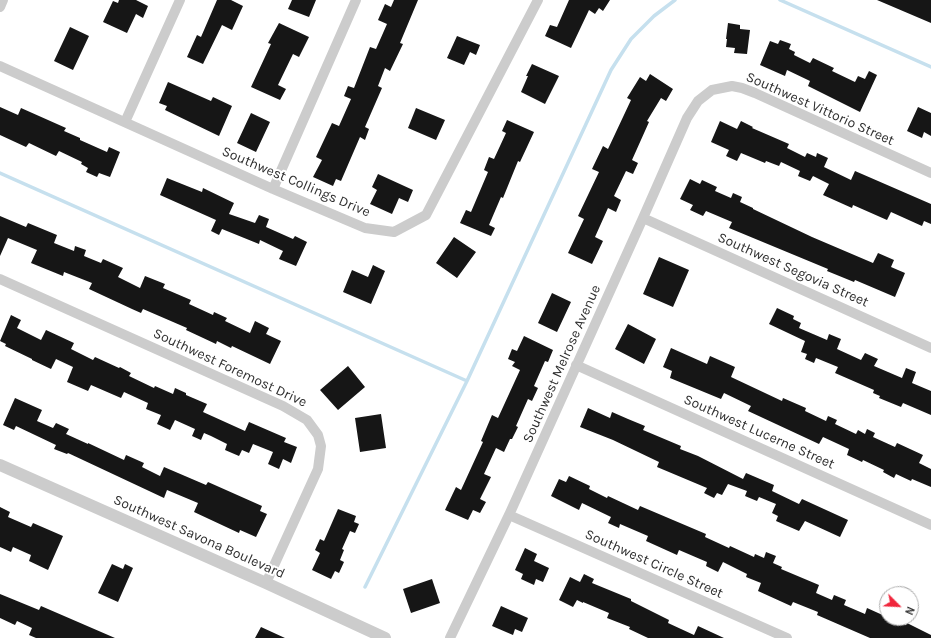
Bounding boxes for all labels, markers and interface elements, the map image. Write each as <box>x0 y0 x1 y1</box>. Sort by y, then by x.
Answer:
street label: Southwest Vittorio Street <box>743 69 897 149</box>
street label: Southwest Collings Drive <box>219 143 373 221</box>
street label: Southwest Segovia Street <box>715 229 871 311</box>
street label: Southwest Melrose Avenue <box>520 282 604 446</box>
street label: Southwest Foremost Drive <box>150 325 310 411</box>
street label: Southwest Lucerne Street <box>681 391 837 473</box>
street label: Southwest Savona Boulevard <box>111 492 287 582</box>
street label: Southwest Circle Street <box>582 526 726 602</box>
north arrow <box>879 586 919 626</box>
text: N <box>902 604 917 617</box>

